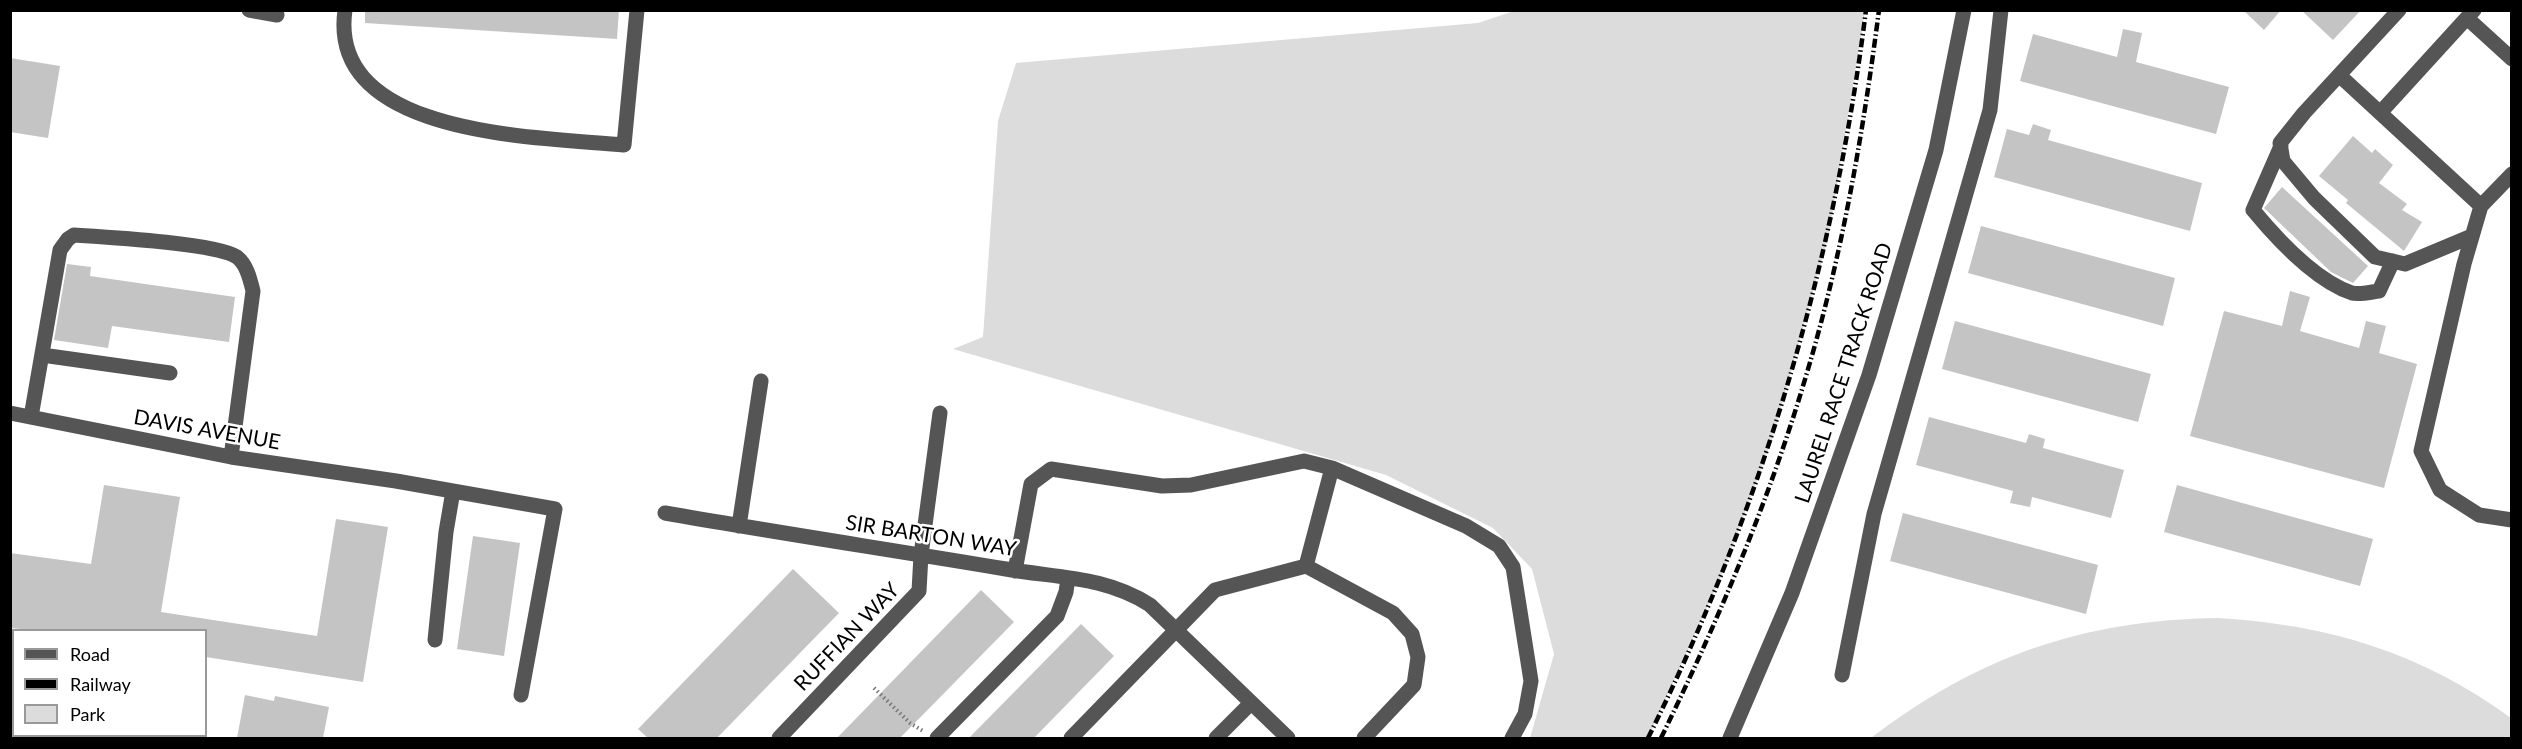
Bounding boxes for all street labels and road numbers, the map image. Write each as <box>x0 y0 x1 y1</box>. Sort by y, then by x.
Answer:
street label: LAUREL RACE TRACK ROAD <box>1790 240 1898 506</box>
street label: DAVIS AVENUE <box>132 405 282 455</box>
street label: SIR BARTON WAY <box>844 510 1018 562</box>
street label: RUFFIAN WAY <box>789 578 905 696</box>

